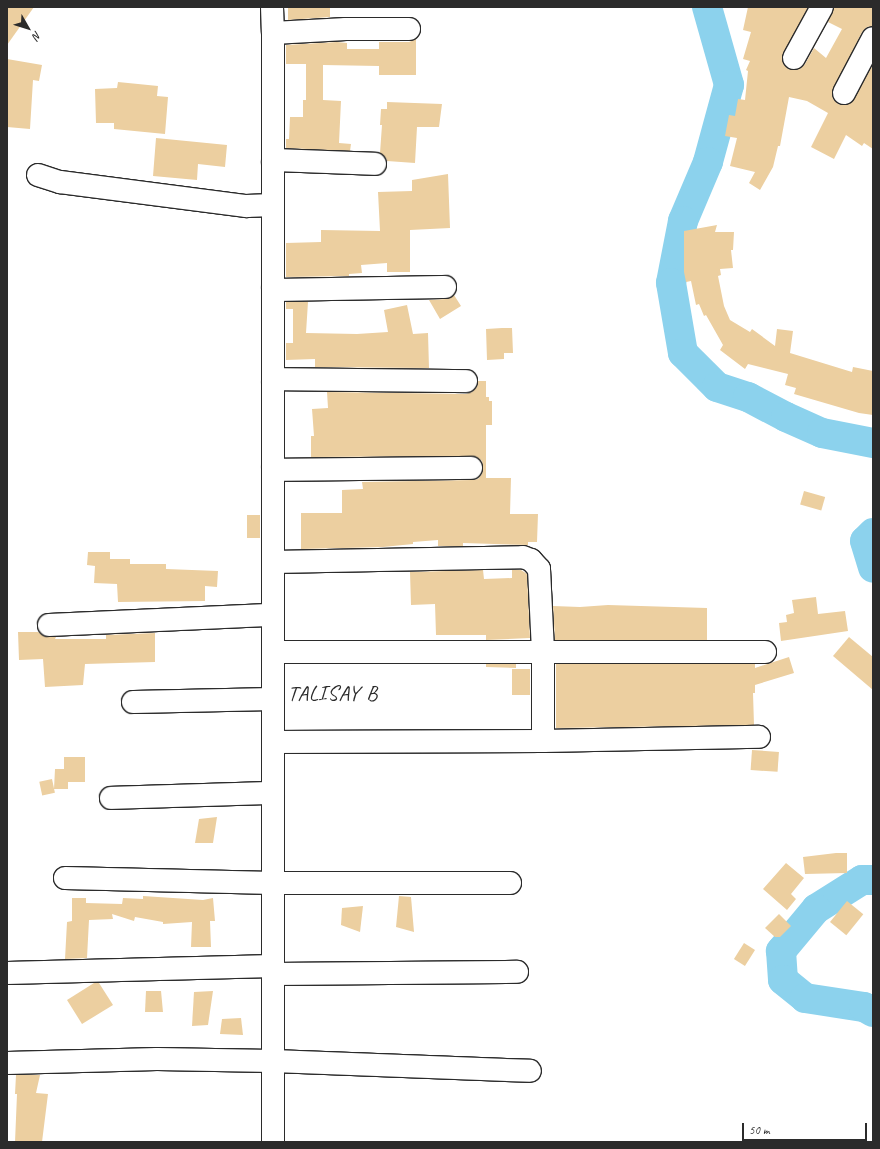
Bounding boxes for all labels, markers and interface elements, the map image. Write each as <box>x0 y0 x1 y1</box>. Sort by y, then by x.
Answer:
north arrow <box>8 8 48 48</box>
text: N <box>30 28 45 43</box>
district label: TALISAY B <box>288 680 378 706</box>
scale bar <box>744 1115 869 1141</box>
text: 50 m <box>749 1122 769 1138</box>

